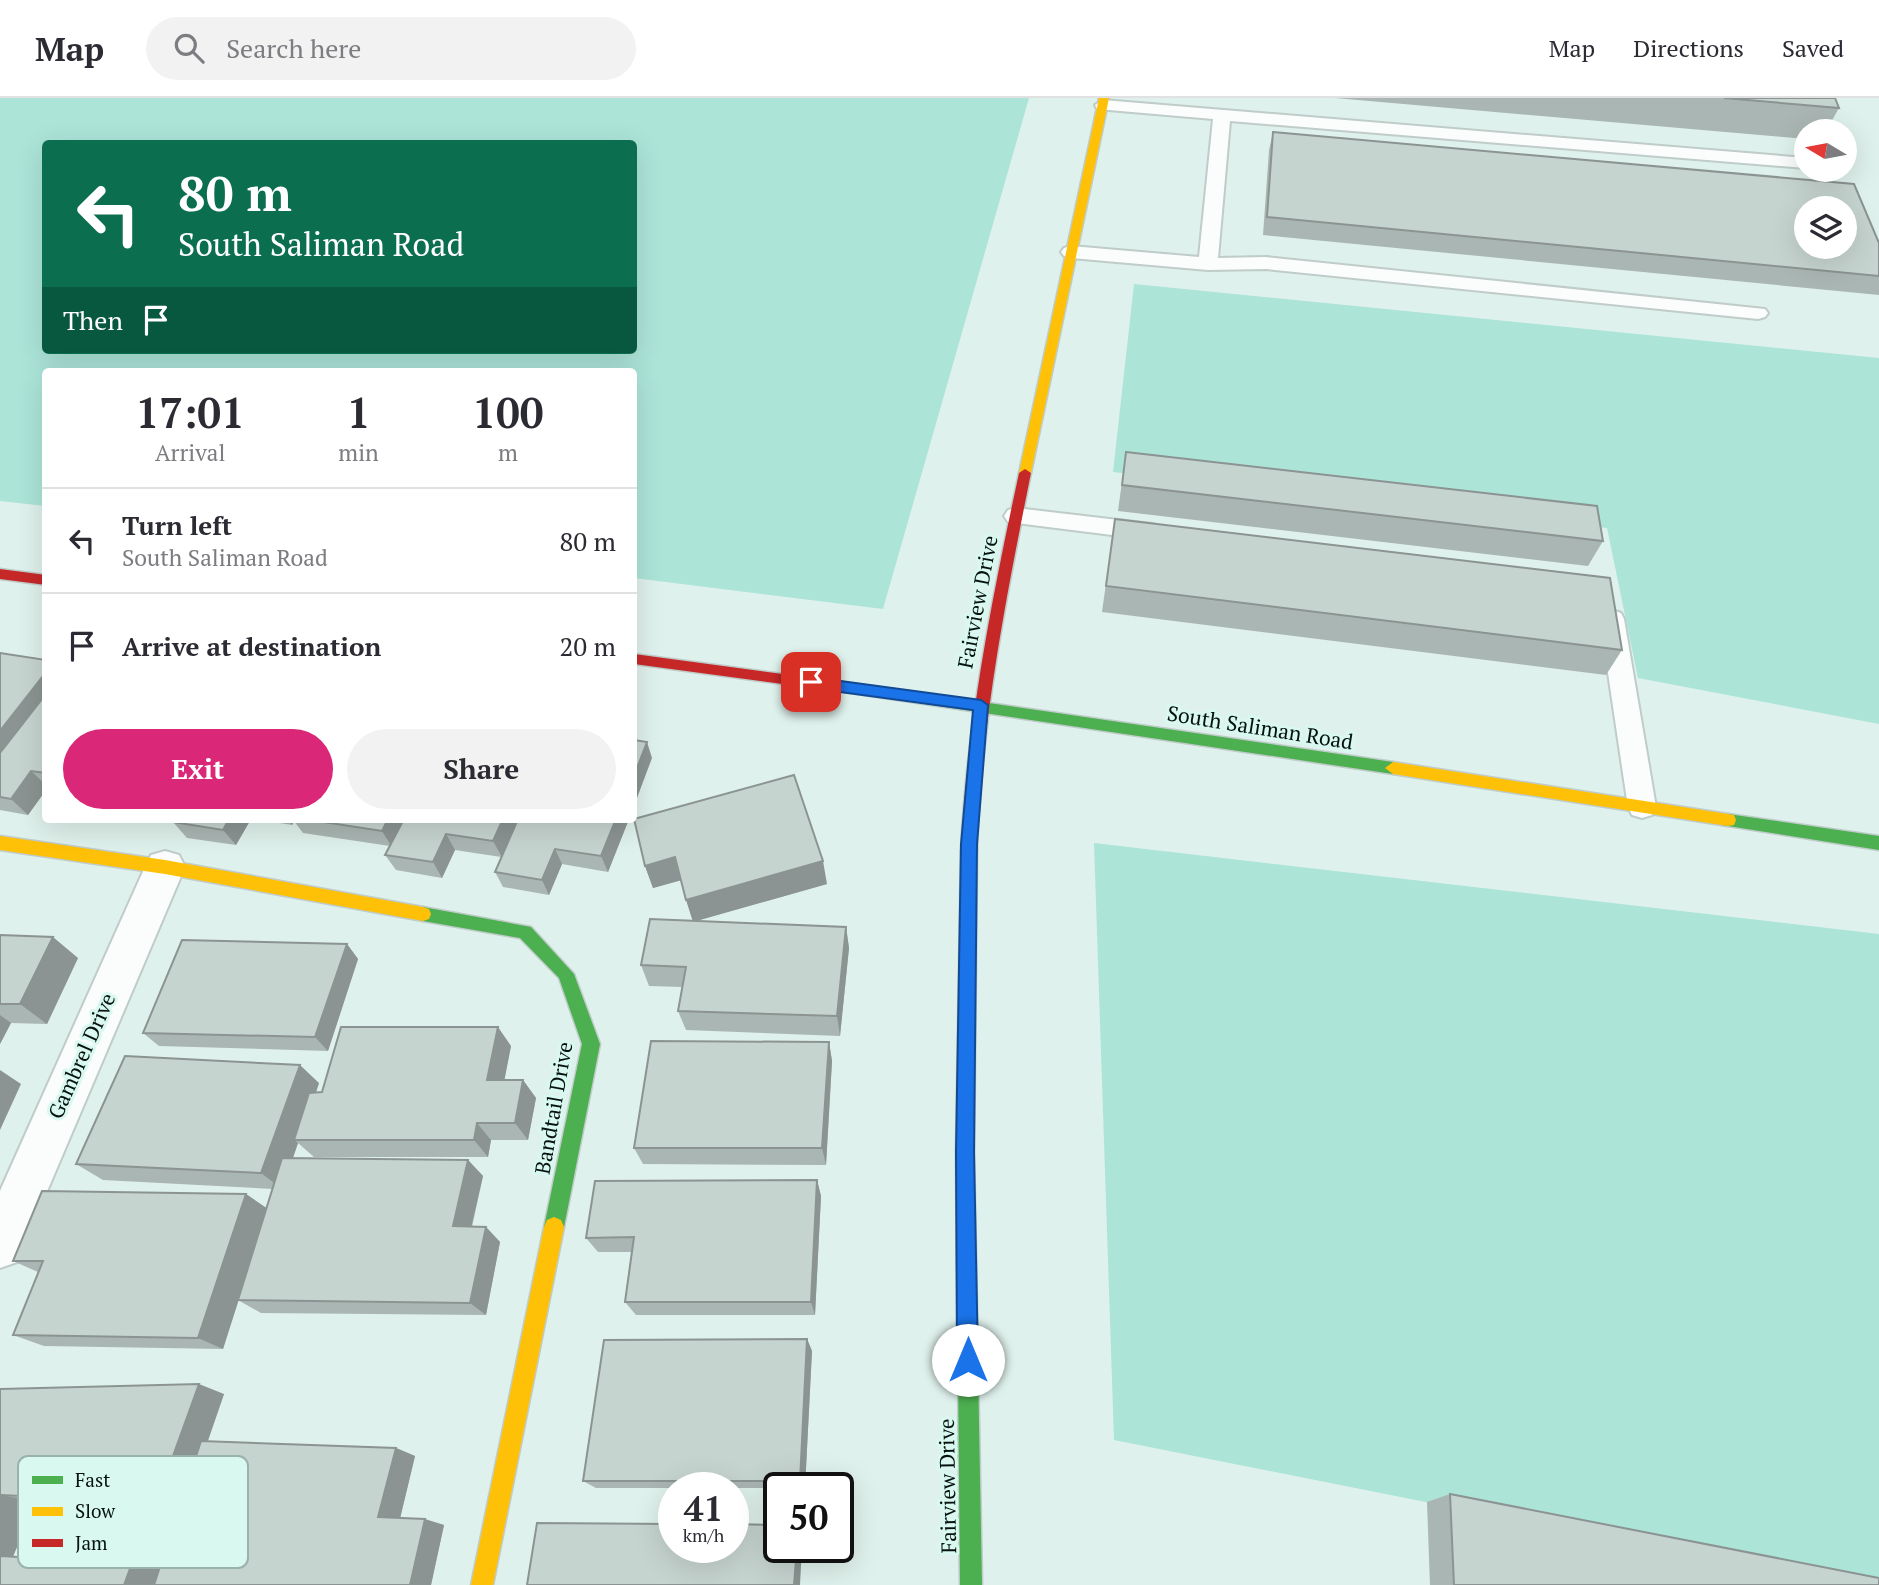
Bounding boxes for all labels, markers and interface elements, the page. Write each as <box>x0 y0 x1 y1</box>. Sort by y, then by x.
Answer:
search box <box>146 17 636 80</box>
text: Map <box>35 27 104 70</box>
icon: search <box>170 29 208 67</box>
text: Search here <box>226 31 361 65</box>
text: Map <box>1549 32 1595 64</box>
text: Directions <box>1633 32 1744 64</box>
text: Saved <box>1782 32 1844 64</box>
north arrow <box>1794 119 1857 182</box>
map controls <box>1794 119 1857 259</box>
text: 80 m <box>178 160 292 225</box>
icon: left <box>63 168 154 259</box>
button: layers <box>1794 196 1857 259</box>
text: South Saliman Road <box>178 223 464 265</box>
icon: arrive <box>137 301 175 339</box>
text: Then <box>63 303 123 337</box>
text: 17:01 <box>136 384 245 440</box>
text: 1 <box>347 384 370 440</box>
text: 100 <box>472 384 543 440</box>
text: Arrival <box>155 437 225 468</box>
text: min <box>338 437 379 468</box>
text: m <box>498 437 518 468</box>
text: Turn left <box>122 508 232 542</box>
icon: left <box>63 522 101 560</box>
text: 80 m <box>560 524 616 558</box>
street label: Fairview Drive <box>950 533 1004 671</box>
text: South Saliman Road <box>122 542 328 573</box>
icon: arrive <box>63 627 101 665</box>
text: Arrive at destination <box>122 629 381 663</box>
text: 20 m <box>560 629 616 663</box>
pin <box>781 652 841 712</box>
icon: arrive <box>792 663 830 701</box>
street label: South Saliman Road <box>1165 698 1355 756</box>
button: Exit <box>63 729 333 809</box>
button: Share <box>347 729 616 809</box>
street label: Gambrel Drive <box>41 988 121 1123</box>
street label: Bandtail Drive <box>528 1039 578 1176</box>
position arrow <box>931 1323 1005 1397</box>
street label: Fairview Drive <box>932 1418 962 1554</box>
legend <box>18 1456 248 1568</box>
text: Fast <box>75 1467 110 1492</box>
speed limit sign: 50 <box>763 1472 854 1563</box>
text: 41 <box>684 1485 723 1531</box>
text: Slow <box>75 1498 116 1523</box>
text: km/h <box>683 1523 724 1547</box>
text: Jam <box>75 1530 108 1555</box>

